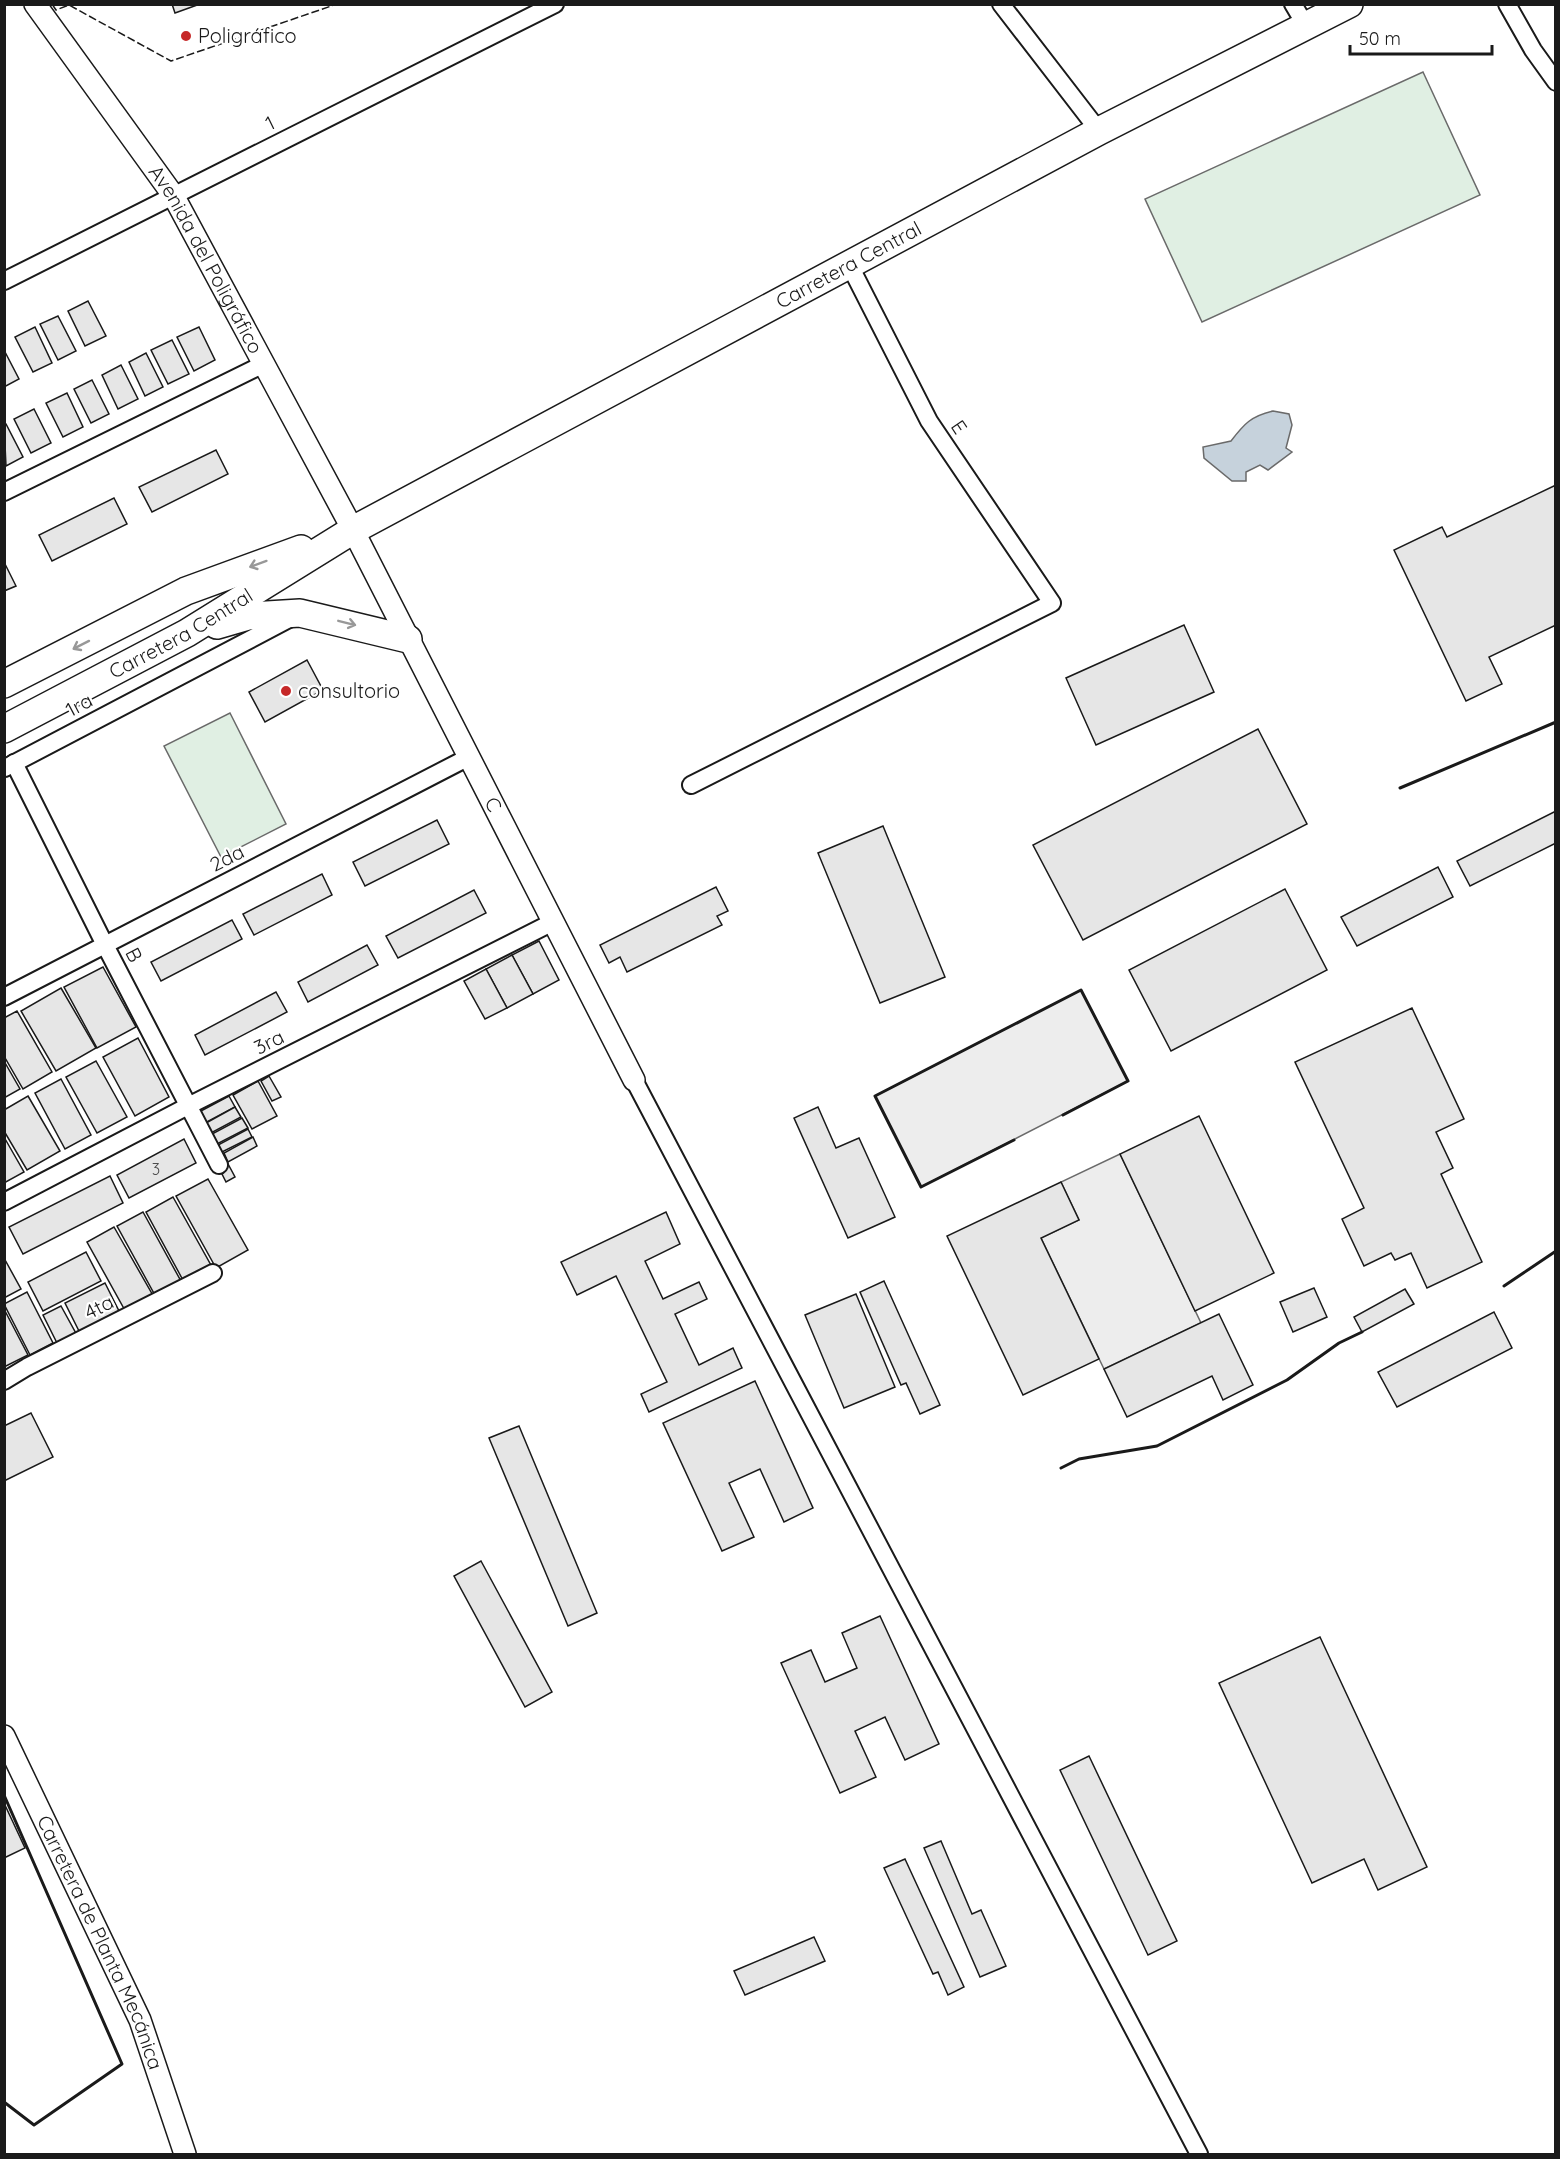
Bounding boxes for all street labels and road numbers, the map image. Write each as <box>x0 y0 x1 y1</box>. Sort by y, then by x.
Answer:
street label: 1 <box>261 110 279 135</box>
street label: Avenida del Poligráfico <box>144 160 269 358</box>
street label: Carretera Central <box>771 215 925 314</box>
street label: E <box>946 415 973 438</box>
street label: Carretera Central <box>104 582 257 684</box>
street label: 1ra <box>61 687 97 722</box>
street label: C <box>480 793 508 816</box>
street label: 2da <box>205 838 248 877</box>
street label: B <box>120 943 149 966</box>
street label: 3ra <box>250 1024 288 1059</box>
street label: 4ta <box>80 1289 118 1324</box>
street label: Carretera de Planta Mecánica <box>32 1811 169 2073</box>

